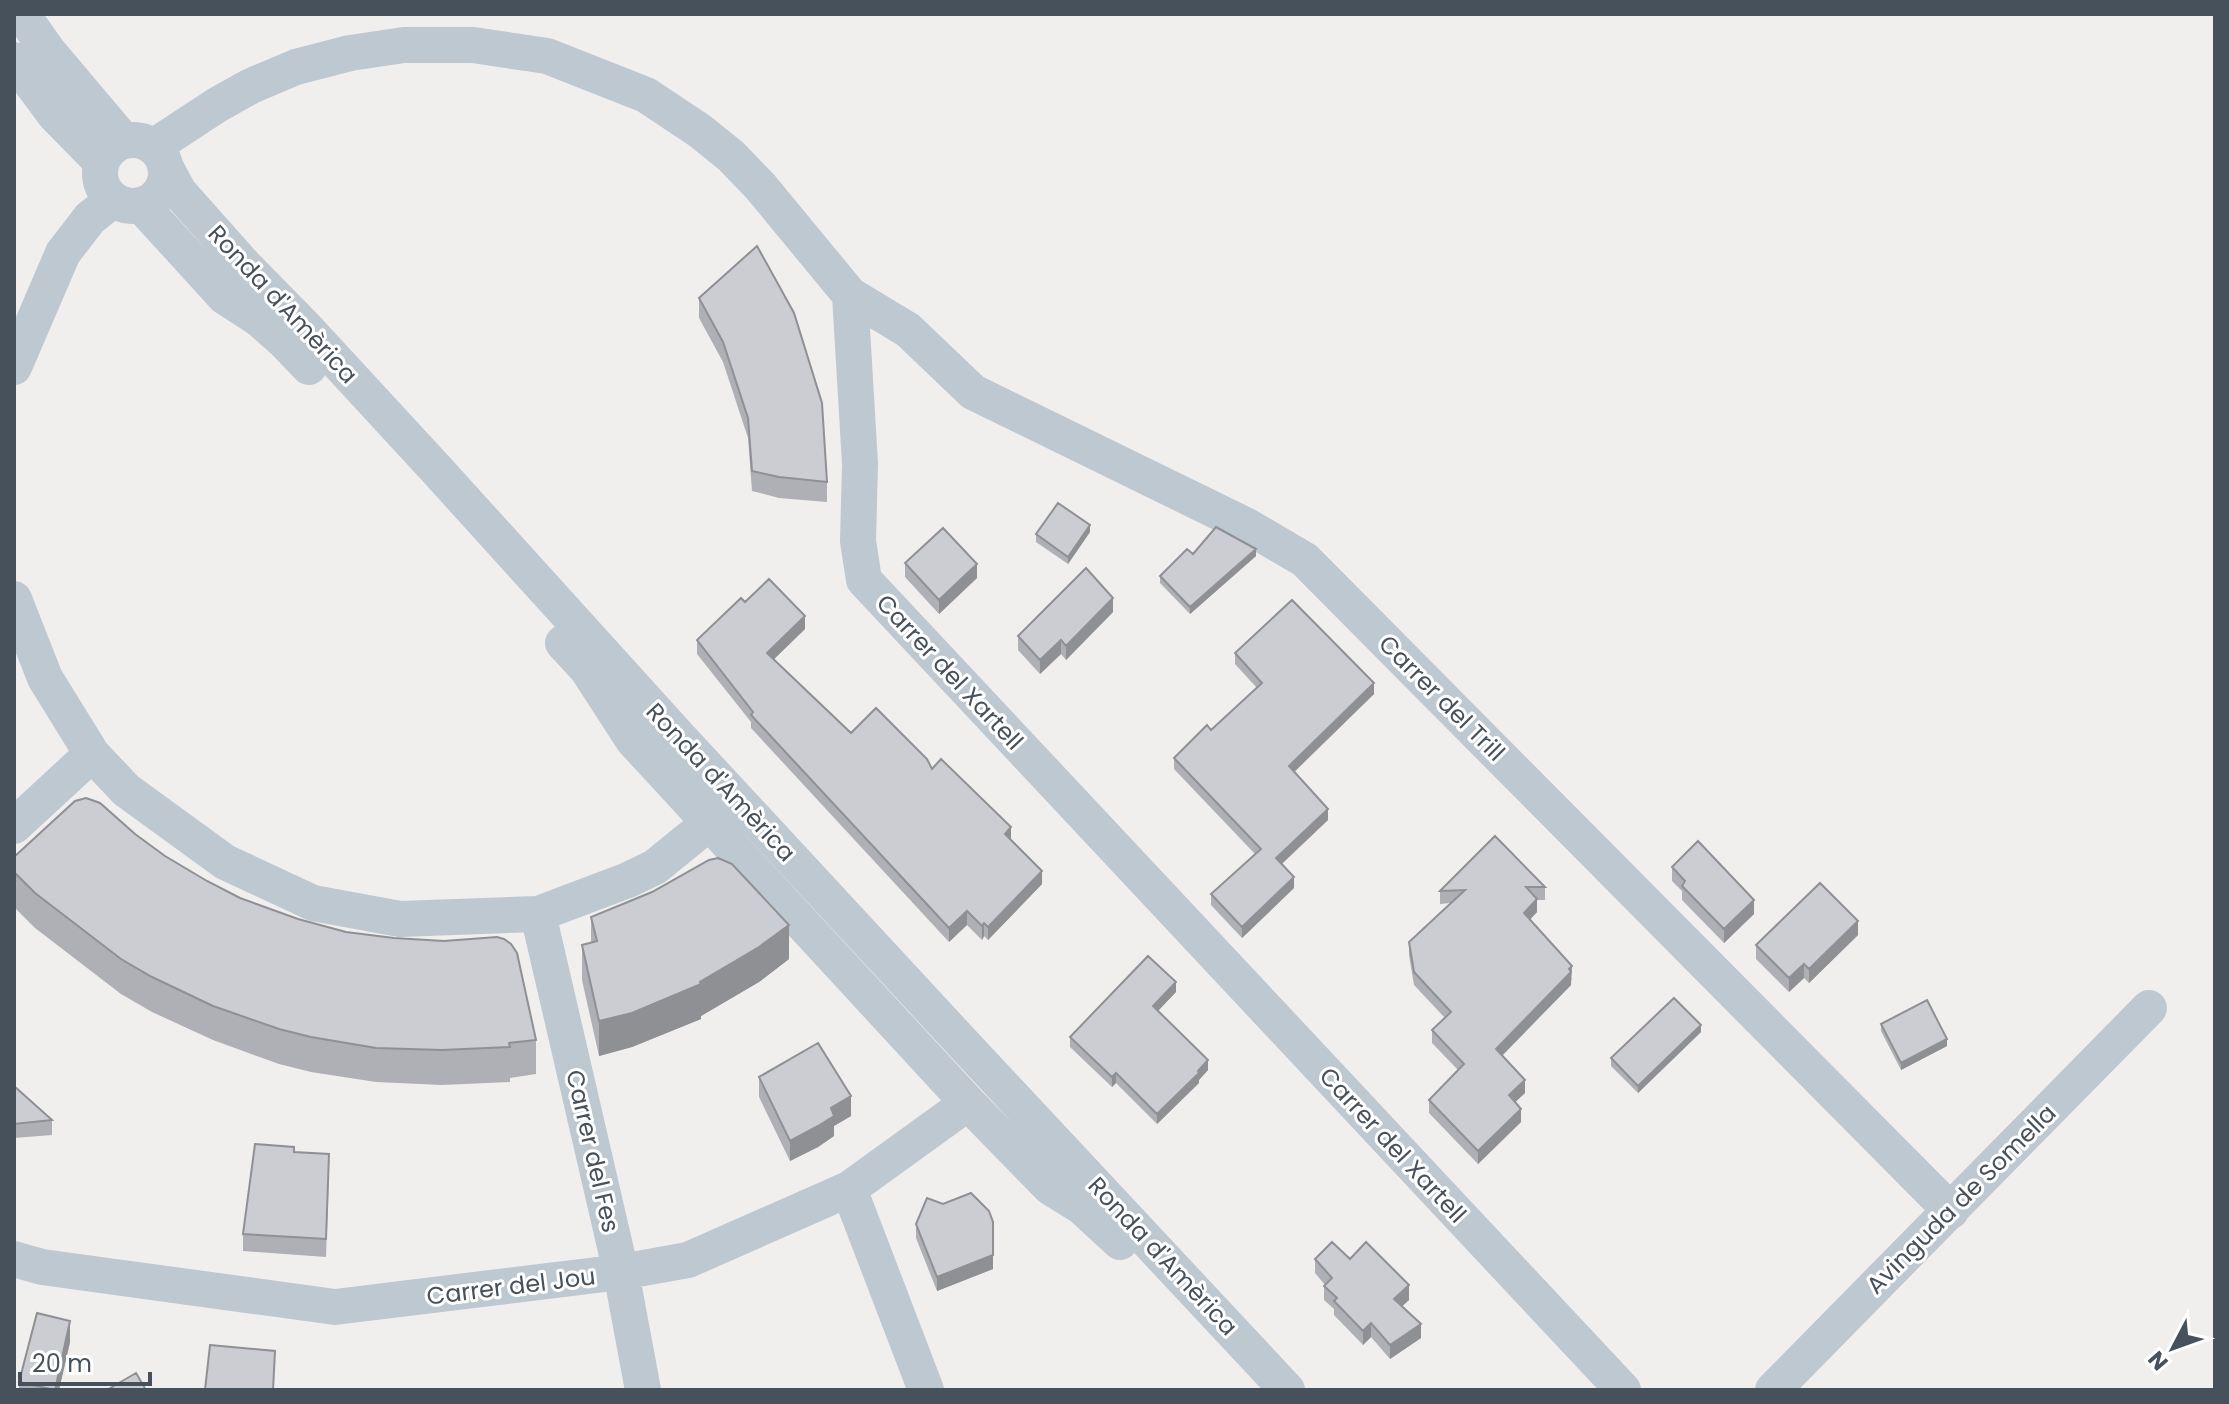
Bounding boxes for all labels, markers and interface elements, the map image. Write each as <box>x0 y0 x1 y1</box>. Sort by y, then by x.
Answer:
street label: Ronda d'Amèrica <box>201 218 365 390</box>
street label: Carrer del Xartell <box>869 587 1031 757</box>
street label: Carrer del Trill <box>1372 628 1512 768</box>
street label: Ronda d'Amèrica <box>639 696 803 868</box>
street label: Carrer del Xartell <box>1312 1060 1474 1230</box>
street label: Carrer del Fes <box>558 1066 628 1236</box>
street label: Avinguda de Somella <box>1859 1097 2063 1301</box>
street label: Ronda d'Amèrica <box>1081 1170 1245 1342</box>
street label: Carrer del Jou <box>425 1259 597 1313</box>
north arrow <box>2133 1308 2213 1388</box>
scale bar <box>20 1336 150 1386</box>
text: N <box>2141 1344 2175 1377</box>
text: 20 m <box>32 1347 92 1380</box>

